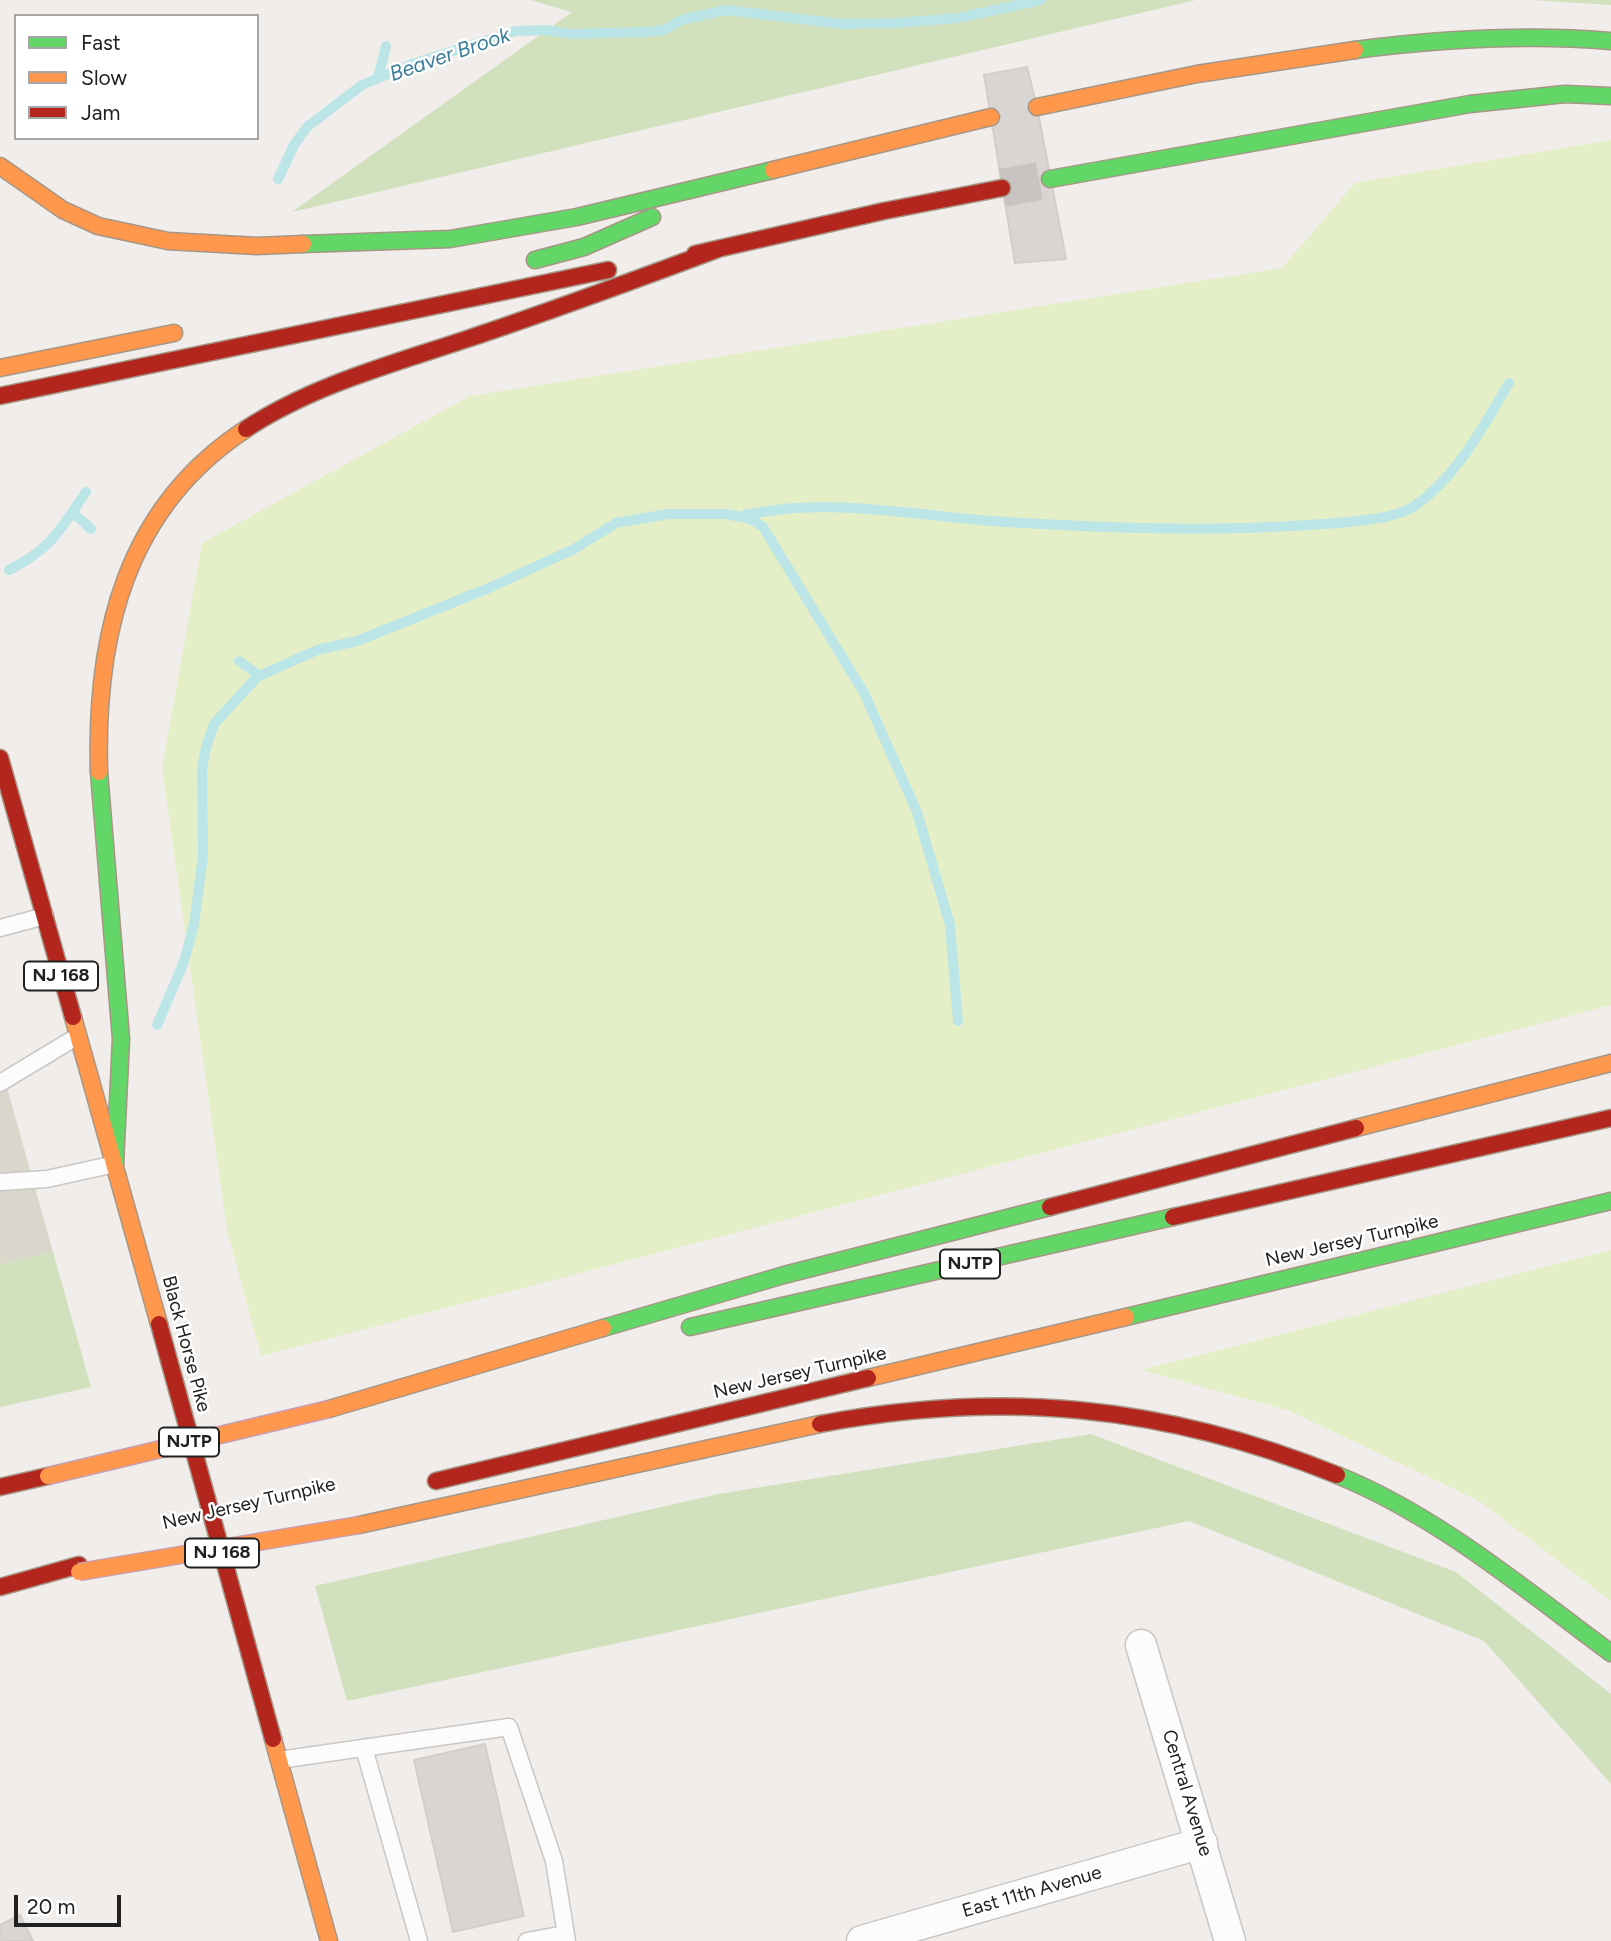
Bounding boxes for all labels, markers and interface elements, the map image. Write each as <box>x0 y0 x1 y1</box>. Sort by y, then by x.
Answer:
legend <box>14 14 259 140</box>
water label: Beaver Brook <box>386 23 514 87</box>
text: Fast <box>81 30 121 55</box>
text: Slow <box>81 65 127 90</box>
text: Jam <box>81 100 120 125</box>
road number: NJ 168 <box>24 961 98 990</box>
street label: New Jersey Turnpike <box>1263 1210 1441 1272</box>
road number: NJTP <box>940 1250 1000 1279</box>
street label: Black Horse Pike <box>157 1273 215 1415</box>
street label: New Jersey Turnpike <box>711 1342 889 1404</box>
road number: NJTP <box>159 1428 219 1456</box>
street label: New Jersey Turnpike <box>160 1473 338 1535</box>
road number: NJ 168 <box>185 1538 259 1568</box>
street label: Central Avenue <box>1157 1727 1217 1859</box>
street label: East 11th Avenue <box>960 1861 1104 1923</box>
scale bar <box>18 1882 124 1926</box>
text: 20 m <box>27 1894 75 1919</box>

